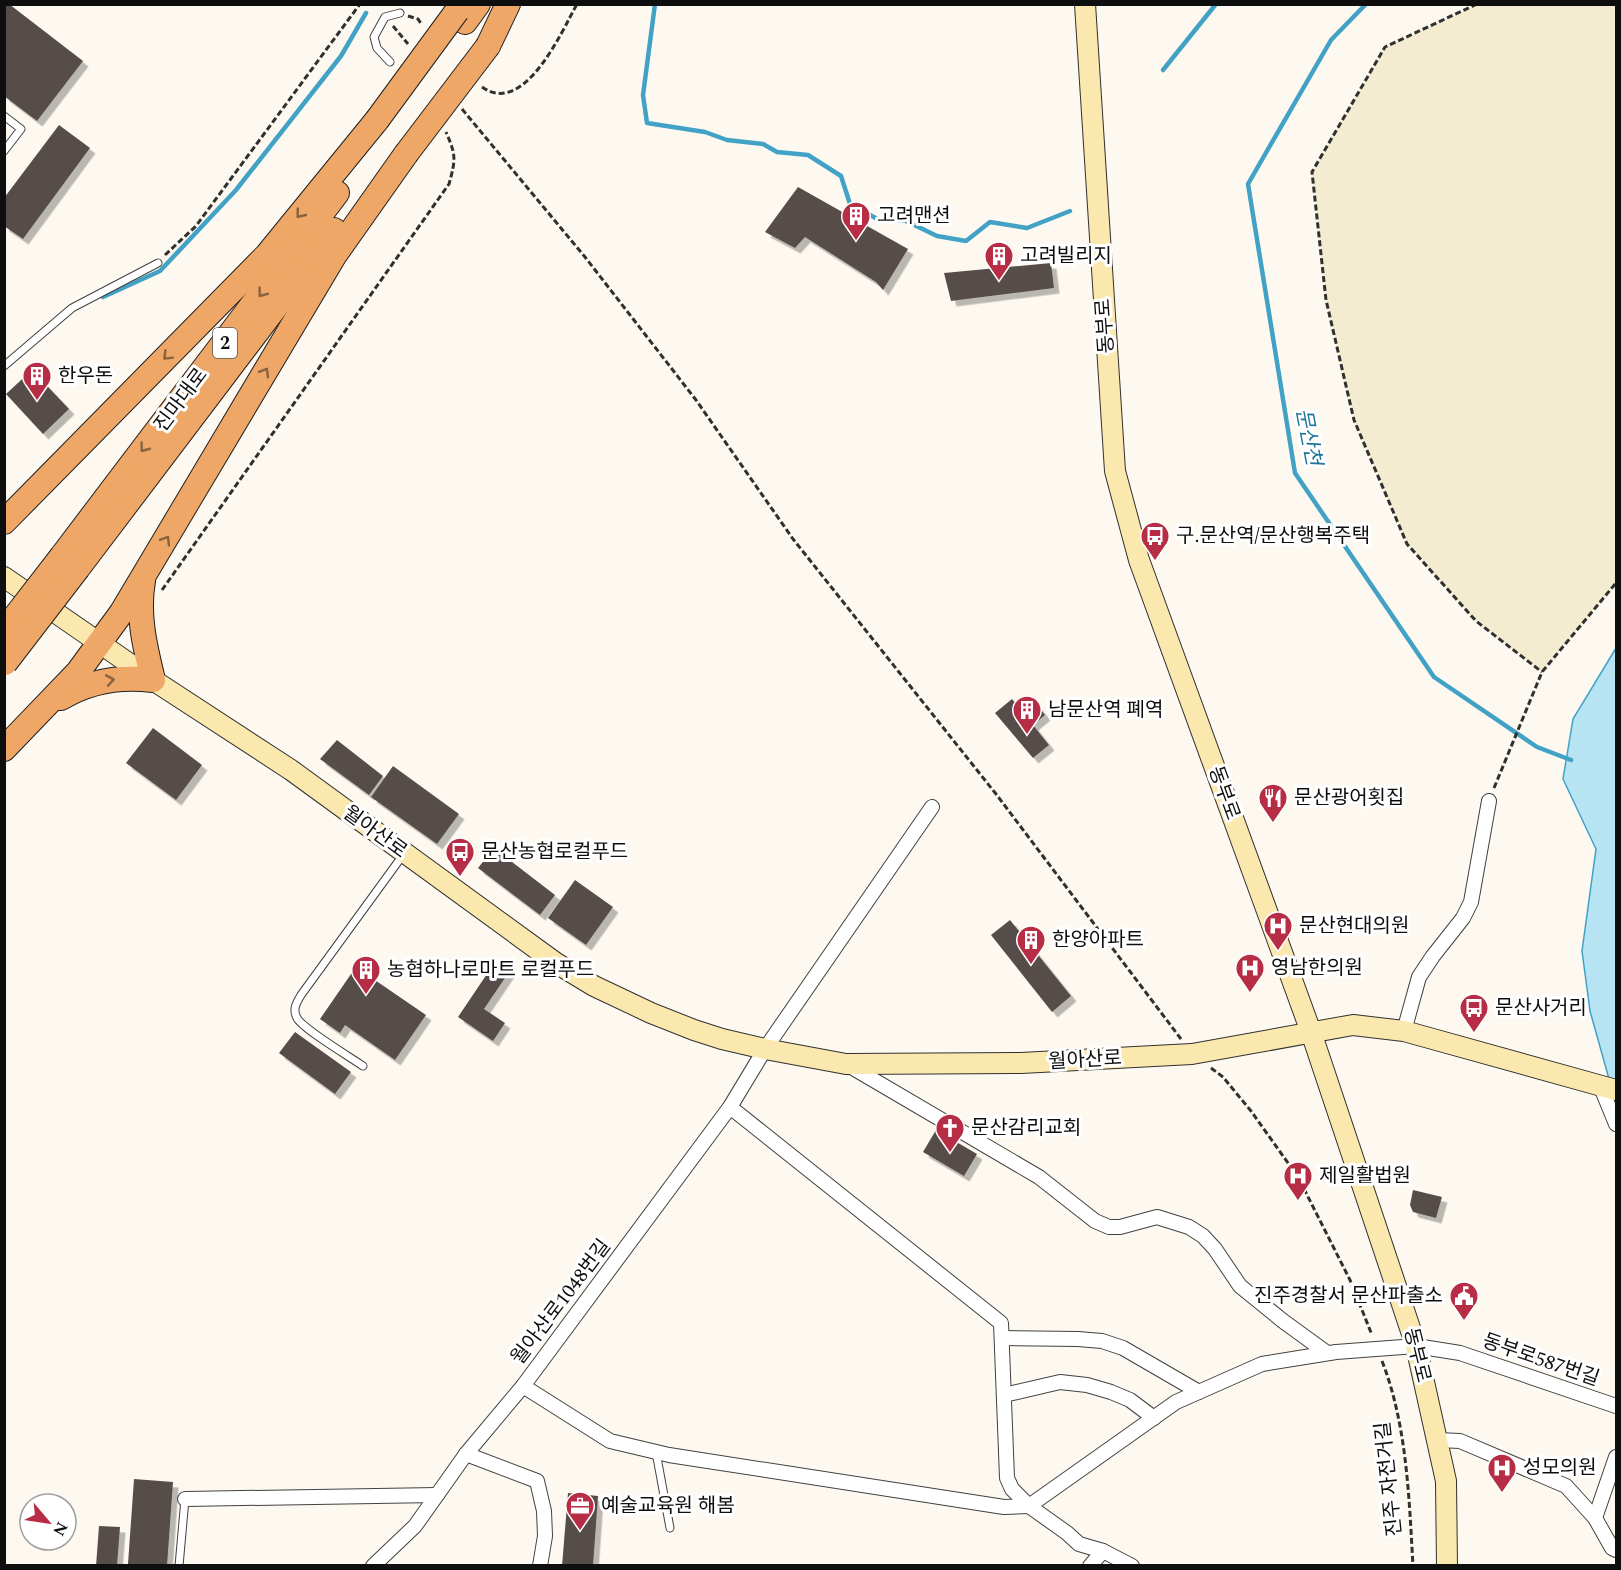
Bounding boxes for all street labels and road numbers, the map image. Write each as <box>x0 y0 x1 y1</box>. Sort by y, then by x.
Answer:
street label: 동부로 <box>1088 297 1122 355</box>
road number: 2 <box>213 328 237 358</box>
street label: 진마대로 <box>147 362 215 438</box>
street label: 동부로 <box>1200 762 1248 824</box>
street label: 월아산로 <box>336 798 414 866</box>
street label: 월아산로 <box>1047 1043 1123 1077</box>
street label: 월아산로1048번길 <box>504 1233 618 1371</box>
street label: 동부로 <box>1396 1325 1438 1385</box>
street label: 동부로587번길 <box>1478 1326 1604 1394</box>
street label: 진주 자전거길 <box>1368 1420 1410 1538</box>

